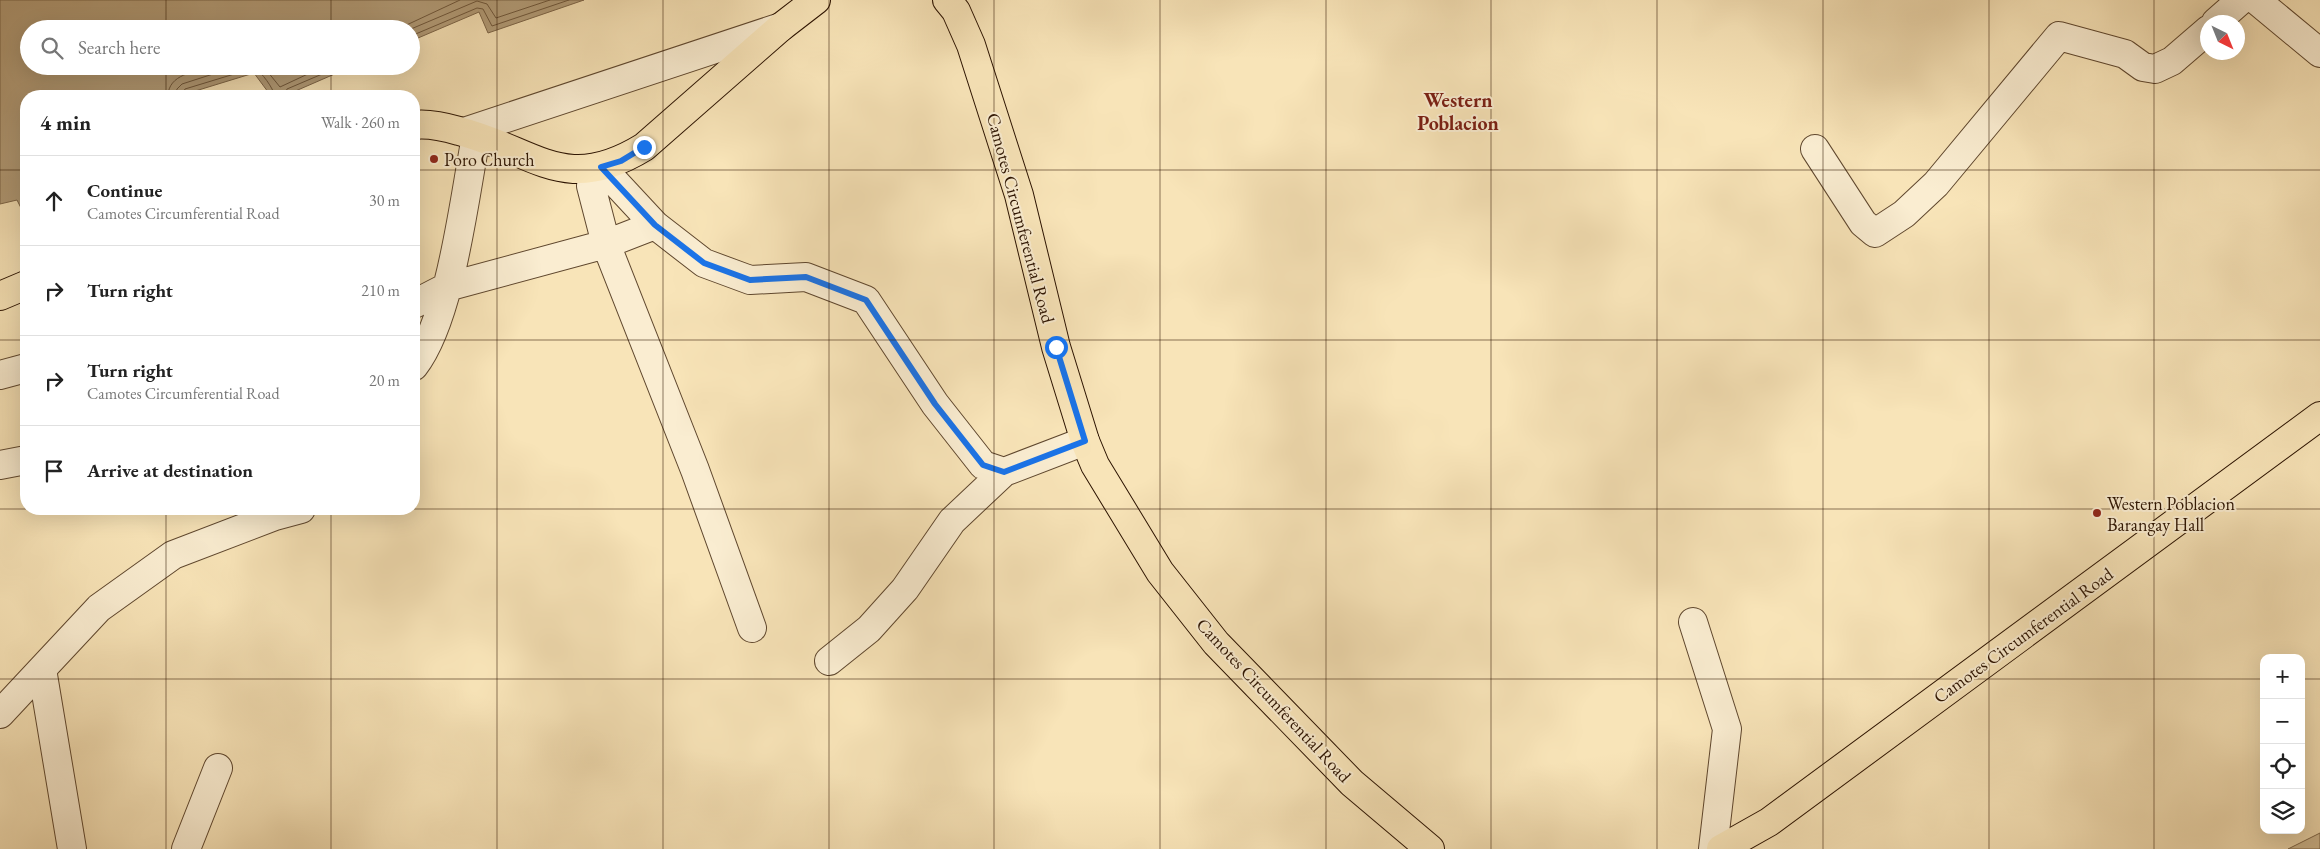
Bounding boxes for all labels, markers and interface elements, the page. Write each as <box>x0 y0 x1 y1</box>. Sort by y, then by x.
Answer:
north arrow <box>2200 15 2245 60</box>
search box <box>20 20 420 75</box>
icon: search <box>38 34 66 62</box>
text: Search here <box>78 35 160 60</box>
district label: Western Poblacion <box>1417 87 1499 136</box>
text: 4 min <box>40 109 91 136</box>
street label: Camotes Circumferential Road <box>982 110 1060 326</box>
text: Walk · 260 m <box>321 112 400 133</box>
route end <box>633 136 656 159</box>
place label: Poro Church <box>444 148 535 171</box>
marker: Poro Church <box>428 153 440 165</box>
text: Continue <box>87 178 162 203</box>
icon: ahead <box>40 187 68 215</box>
text: 30 m <box>369 190 400 211</box>
text: Camotes Circumferential Road <box>87 203 280 224</box>
icon: right <box>40 277 68 305</box>
text: Turn right <box>87 278 173 303</box>
text: 210 m <box>361 280 400 301</box>
route start <box>1045 336 1068 359</box>
text: Turn right <box>87 358 173 383</box>
icon: right <box>40 367 68 395</box>
text: 20 m <box>369 370 400 391</box>
text: Camotes Circumferential Road <box>87 383 280 404</box>
icon: arrive <box>40 457 68 485</box>
text: Arrive at destination <box>87 458 253 483</box>
place label: Western Poblacion Barangay Hall <box>2107 492 2235 536</box>
marker: Western Poblacion Barangay Hall <box>2091 507 2103 519</box>
street label: Camotes Circumferential Road <box>1929 562 2118 708</box>
street label: Camotes Circumferential Road <box>1192 613 1357 788</box>
map controls <box>2260 654 2305 834</box>
button: + <box>2260 654 2305 699</box>
button: − <box>2260 699 2305 744</box>
button: locate <box>2260 744 2305 789</box>
button: layers <box>2260 789 2305 834</box>

